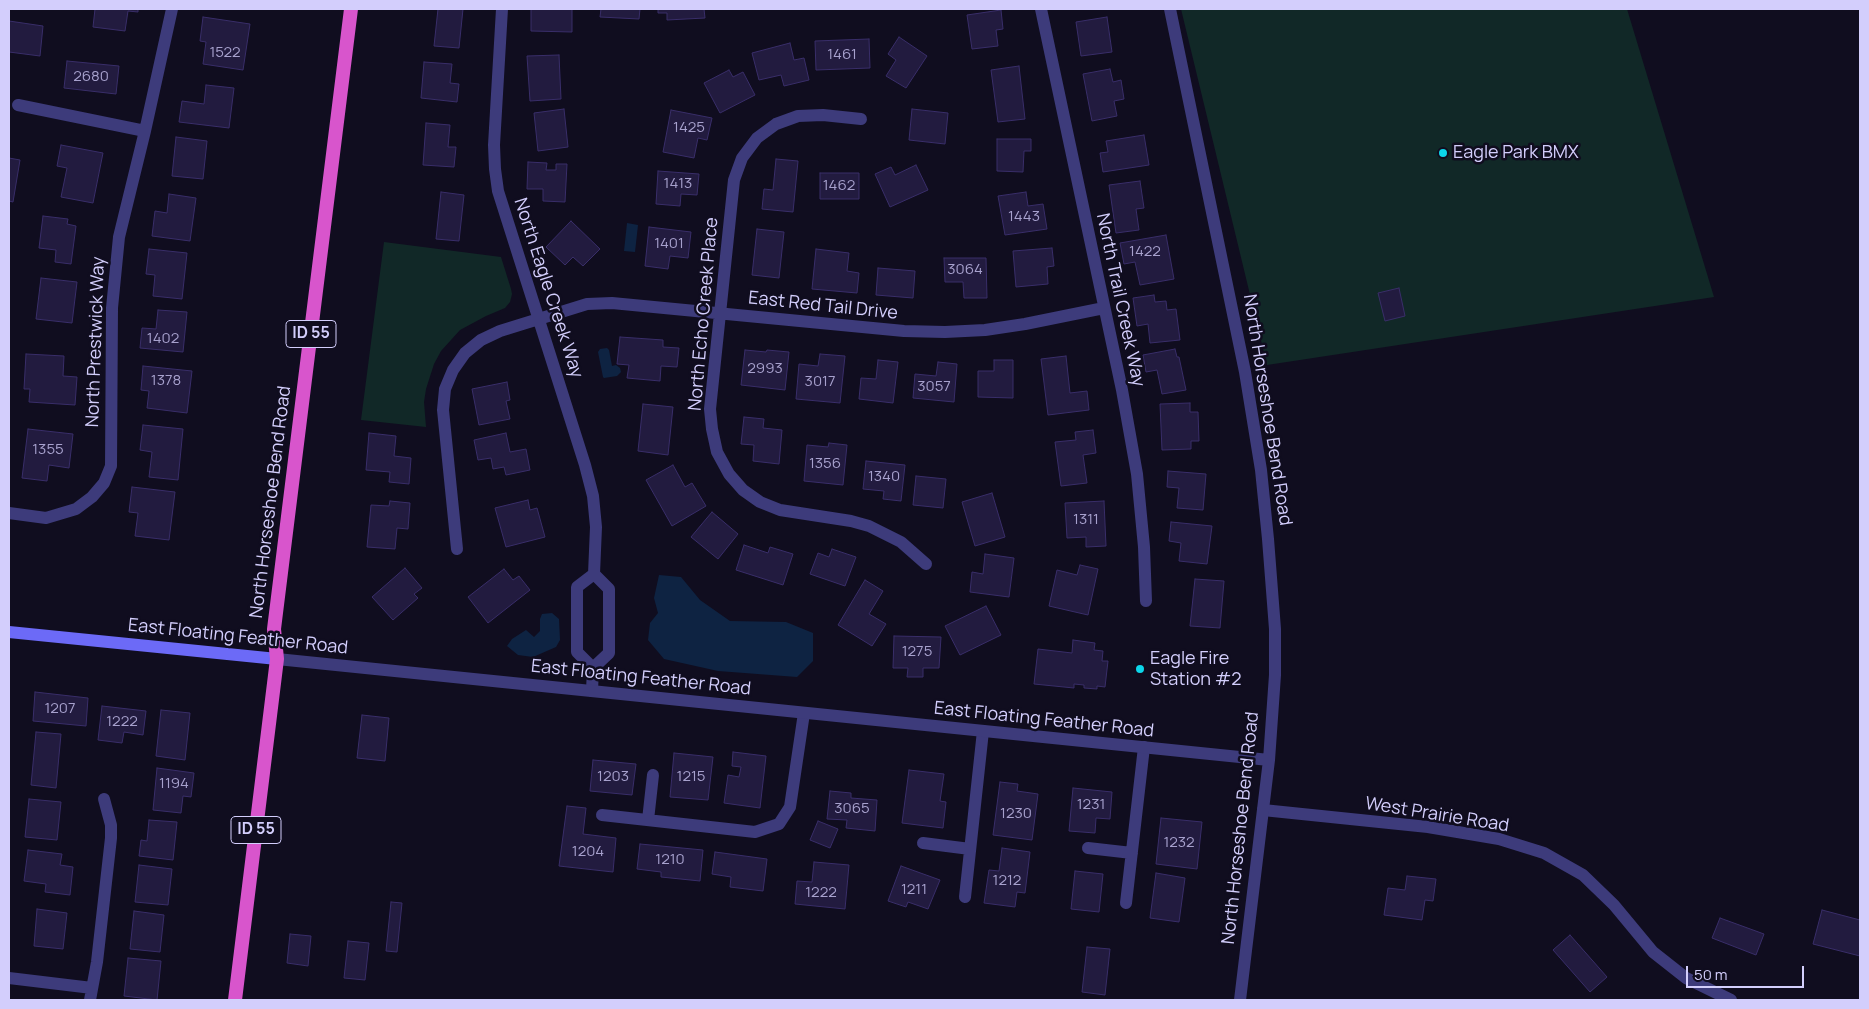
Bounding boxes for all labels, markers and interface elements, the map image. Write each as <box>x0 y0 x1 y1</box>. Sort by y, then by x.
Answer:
house number: 1522 <box>209 44 241 62</box>
house number: 1461 <box>827 46 857 64</box>
house number: 2680 <box>73 68 109 86</box>
house number: 1425 <box>673 119 705 137</box>
place label: Eagle Park BMX <box>1453 142 1579 164</box>
marker: Eagle Park BMX <box>1437 147 1449 159</box>
house number: 1413 <box>664 175 692 193</box>
house number: 1462 <box>823 177 855 195</box>
street label: North Eagle Creek Way <box>509 195 587 381</box>
house number: 1443 <box>1008 208 1040 226</box>
street label: North Trail Creek Way <box>1091 211 1149 389</box>
street label: North Echo Creek Place <box>685 216 723 412</box>
house number: 1401 <box>654 235 684 253</box>
house number: 1422 <box>1129 243 1161 261</box>
street label: North Prestwick Way <box>82 256 110 428</box>
house number: 3064 <box>947 261 983 279</box>
street label: East Red Tail Drive <box>747 287 899 325</box>
street label: North Horseshoe Bend Road <box>1238 293 1296 527</box>
road number: ID 55 <box>286 320 336 348</box>
house number: 1402 <box>147 330 179 348</box>
house number: 2993 <box>747 360 783 378</box>
house number: 1378 <box>151 372 181 390</box>
house number: 3017 <box>805 373 835 391</box>
house number: 3057 <box>917 378 951 396</box>
street label: North Horseshoe Bend Road <box>246 385 296 619</box>
house number: 1355 <box>32 441 64 459</box>
house number: 1356 <box>809 455 841 473</box>
house number: 1340 <box>868 468 900 486</box>
house number: 1311 <box>1073 511 1099 529</box>
street label: East Floating Feather Road <box>127 615 349 659</box>
house number: 1275 <box>902 643 932 661</box>
place label: Eagle Fire Station #2 <box>1150 648 1241 691</box>
street label: East Floating Feather Road <box>530 656 752 700</box>
marker: Eagle Fire Station #2 <box>1134 663 1146 675</box>
street label: East Floating Feather Road <box>933 698 1155 742</box>
house number: 1207 <box>44 700 76 718</box>
street label: North Horseshoe Bend Road <box>1218 711 1264 945</box>
house number: 1222 <box>106 713 138 731</box>
house number: 1203 <box>597 768 629 786</box>
house number: 1215 <box>677 768 705 786</box>
house number: 1194 <box>159 775 189 793</box>
street label: West Prairie Road <box>1364 793 1510 837</box>
house number: 1231 <box>1077 796 1105 814</box>
house number: 3065 <box>834 800 870 818</box>
house number: 1230 <box>1000 805 1032 823</box>
road number: ID 55 <box>231 816 281 844</box>
house number: 1232 <box>1163 834 1195 852</box>
house number: 1204 <box>572 843 604 861</box>
house number: 1210 <box>655 851 685 869</box>
house number: 1212 <box>993 872 1021 890</box>
house number: 1211 <box>901 881 927 899</box>
house number: 1222 <box>805 884 837 902</box>
scale bar <box>1689 956 1806 988</box>
text: 50 m <box>1694 964 1728 985</box>

